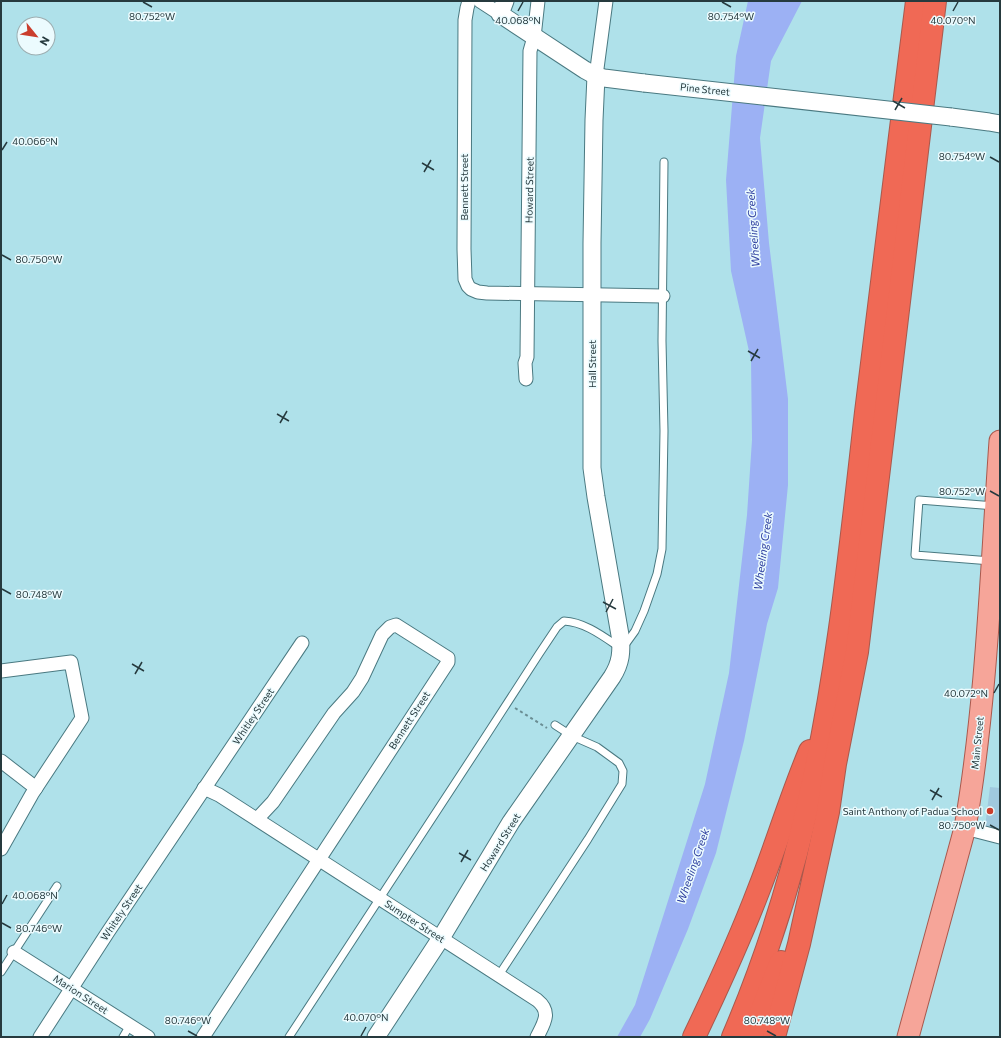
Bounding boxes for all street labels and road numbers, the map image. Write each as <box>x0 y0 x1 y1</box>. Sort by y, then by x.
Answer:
street label: Pine Street <box>679 80 731 98</box>
street label: Bennett Street <box>458 154 470 220</box>
street label: Howard Street <box>522 157 536 223</box>
street label: Hall Street <box>586 340 598 388</box>
street label: Whitley Street <box>230 685 276 747</box>
street label: Bennett Street <box>386 689 432 751</box>
street label: Main Street <box>968 716 986 770</box>
street label: Howard Street <box>477 811 523 873</box>
street label: Whitely Street <box>98 881 144 943</box>
street label: Sumpter Street <box>383 897 447 945</box>
street label: Marion Street <box>51 972 111 1016</box>

